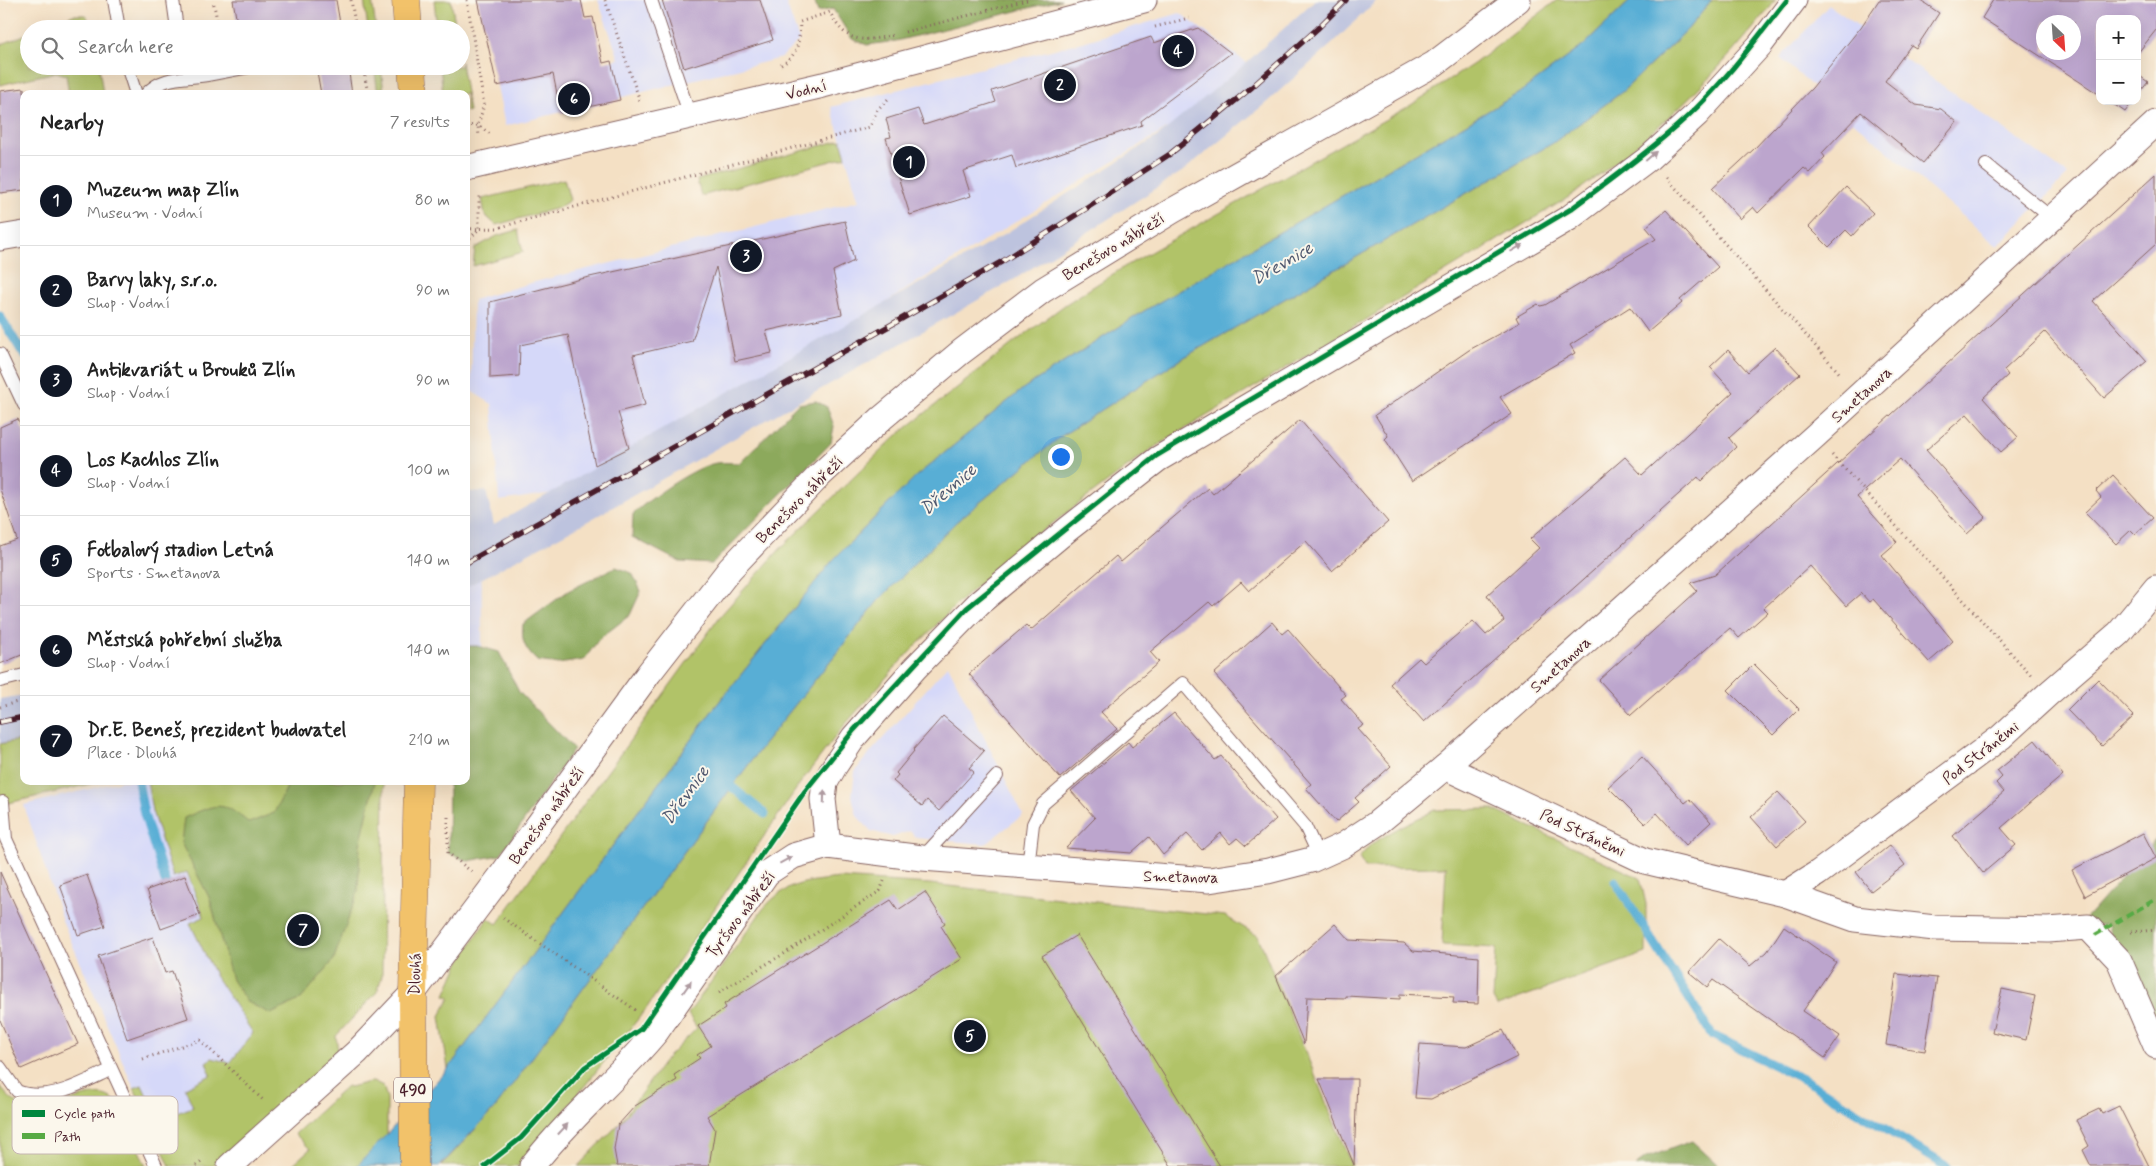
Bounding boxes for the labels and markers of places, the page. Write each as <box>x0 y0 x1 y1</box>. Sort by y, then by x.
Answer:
pin: 4 <box>1162 32 1194 70</box>
pin: 2 <box>1044 66 1076 104</box>
pin: 6 <box>558 80 590 118</box>
pin: 1 <box>893 143 925 181</box>
pin: 3 <box>730 237 762 275</box>
pin: 7 <box>287 911 319 949</box>
pin: 5 <box>954 1017 986 1055</box>

